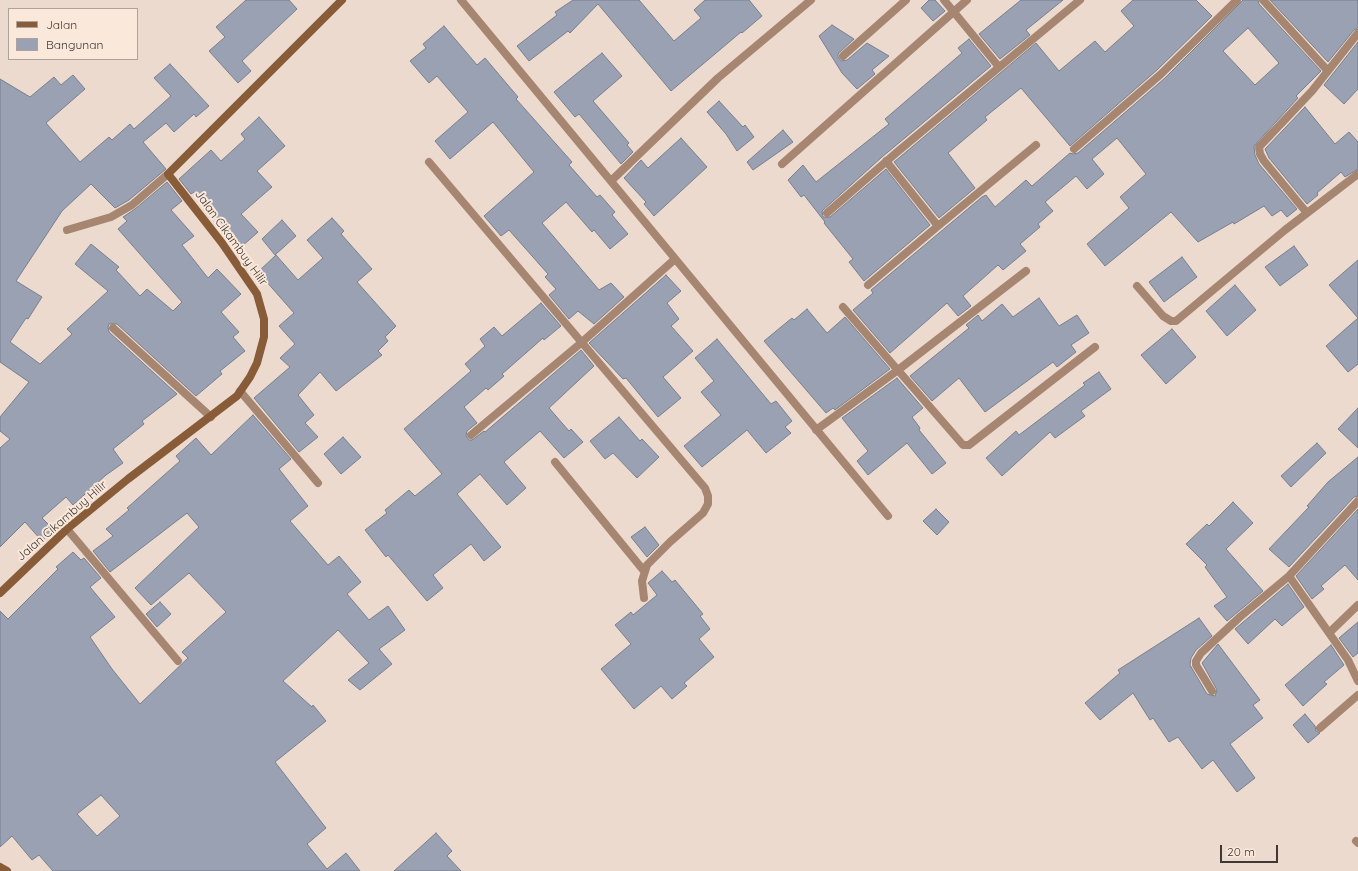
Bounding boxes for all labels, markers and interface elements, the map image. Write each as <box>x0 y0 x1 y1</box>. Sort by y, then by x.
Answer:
legend <box>8 8 138 60</box>
text: Jalan <box>46 17 77 32</box>
text: Bangunan <box>46 37 103 52</box>
street label: Jalan Cikambuy Hilir <box>191 187 271 289</box>
street label: Jalan Cikambuy Hilir <box>14 478 110 564</box>
scale bar <box>1222 837 1280 863</box>
text: 20 m <box>1227 844 1255 859</box>

